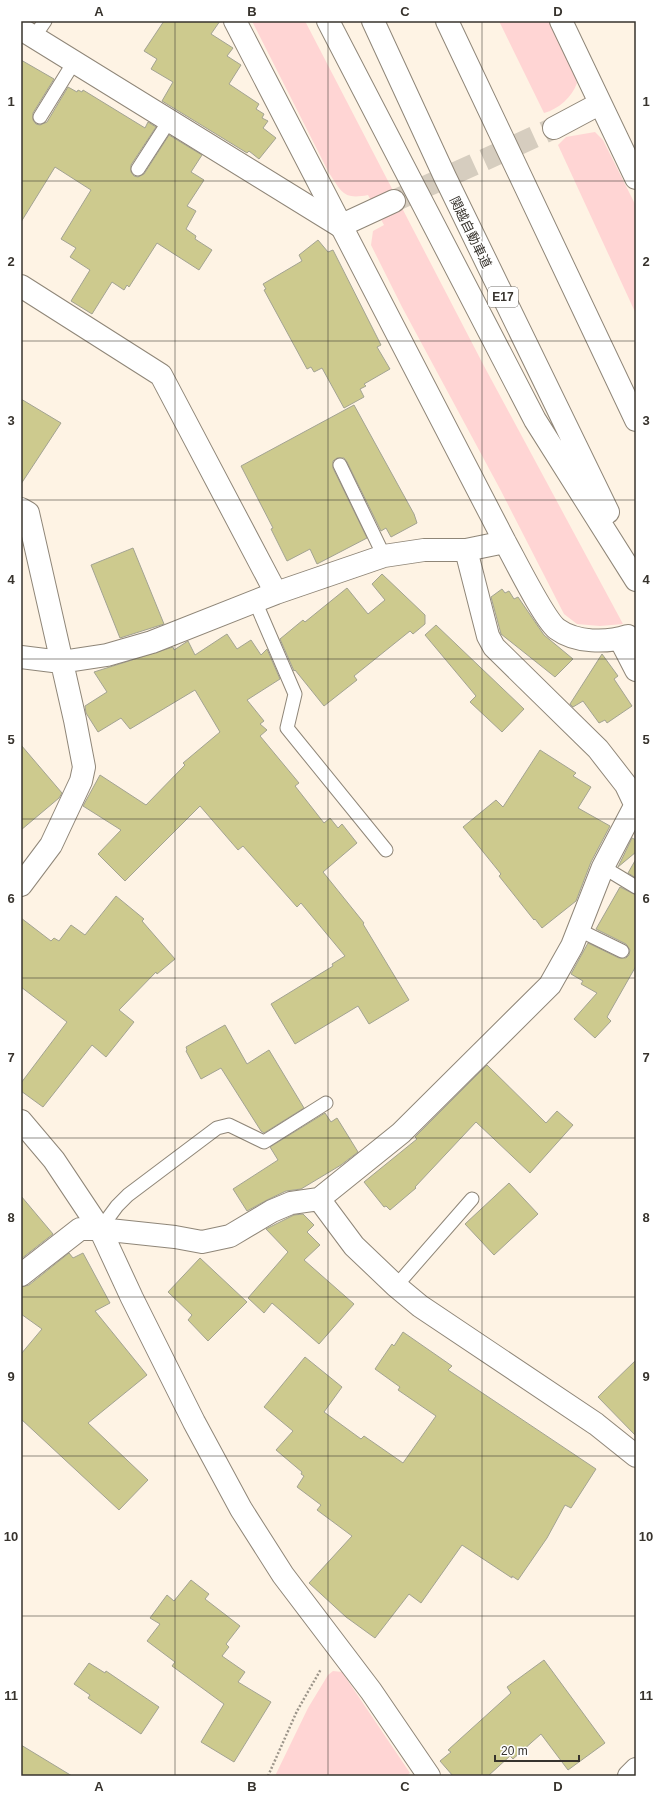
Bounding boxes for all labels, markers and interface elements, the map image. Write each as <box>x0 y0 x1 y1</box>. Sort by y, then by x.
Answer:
text: A <box>94 4 104 19</box>
text: B <box>247 4 257 19</box>
text: C <box>400 4 410 19</box>
text: D <box>553 4 563 19</box>
text: 1 <box>7 94 15 109</box>
text: 1 <box>642 94 650 109</box>
street label: 関越自動車道 <box>447 194 494 271</box>
text: 2 <box>7 254 15 269</box>
text: 2 <box>642 254 650 269</box>
road number: E17 <box>488 287 518 307</box>
text: 3 <box>7 413 15 428</box>
text: 3 <box>642 413 650 428</box>
text: 4 <box>7 572 15 587</box>
text: 4 <box>642 572 650 587</box>
text: 5 <box>7 732 15 747</box>
text: 5 <box>642 732 650 747</box>
text: 6 <box>7 891 15 906</box>
text: 6 <box>642 891 650 906</box>
text: 7 <box>7 1050 15 1065</box>
text: 7 <box>642 1050 650 1065</box>
text: 8 <box>7 1210 15 1225</box>
text: 8 <box>642 1210 650 1225</box>
text: 9 <box>7 1369 15 1384</box>
text: 9 <box>642 1369 650 1384</box>
text: 10 <box>4 1529 18 1544</box>
text: 10 <box>639 1529 653 1544</box>
text: 11 <box>4 1688 18 1703</box>
text: 11 <box>639 1688 653 1703</box>
scale bar <box>495 1737 579 1763</box>
text: 20 m <box>501 1744 528 1758</box>
text: A <box>94 1779 104 1794</box>
text: B <box>247 1779 257 1794</box>
text: C <box>400 1779 410 1794</box>
text: D <box>553 1779 563 1794</box>

